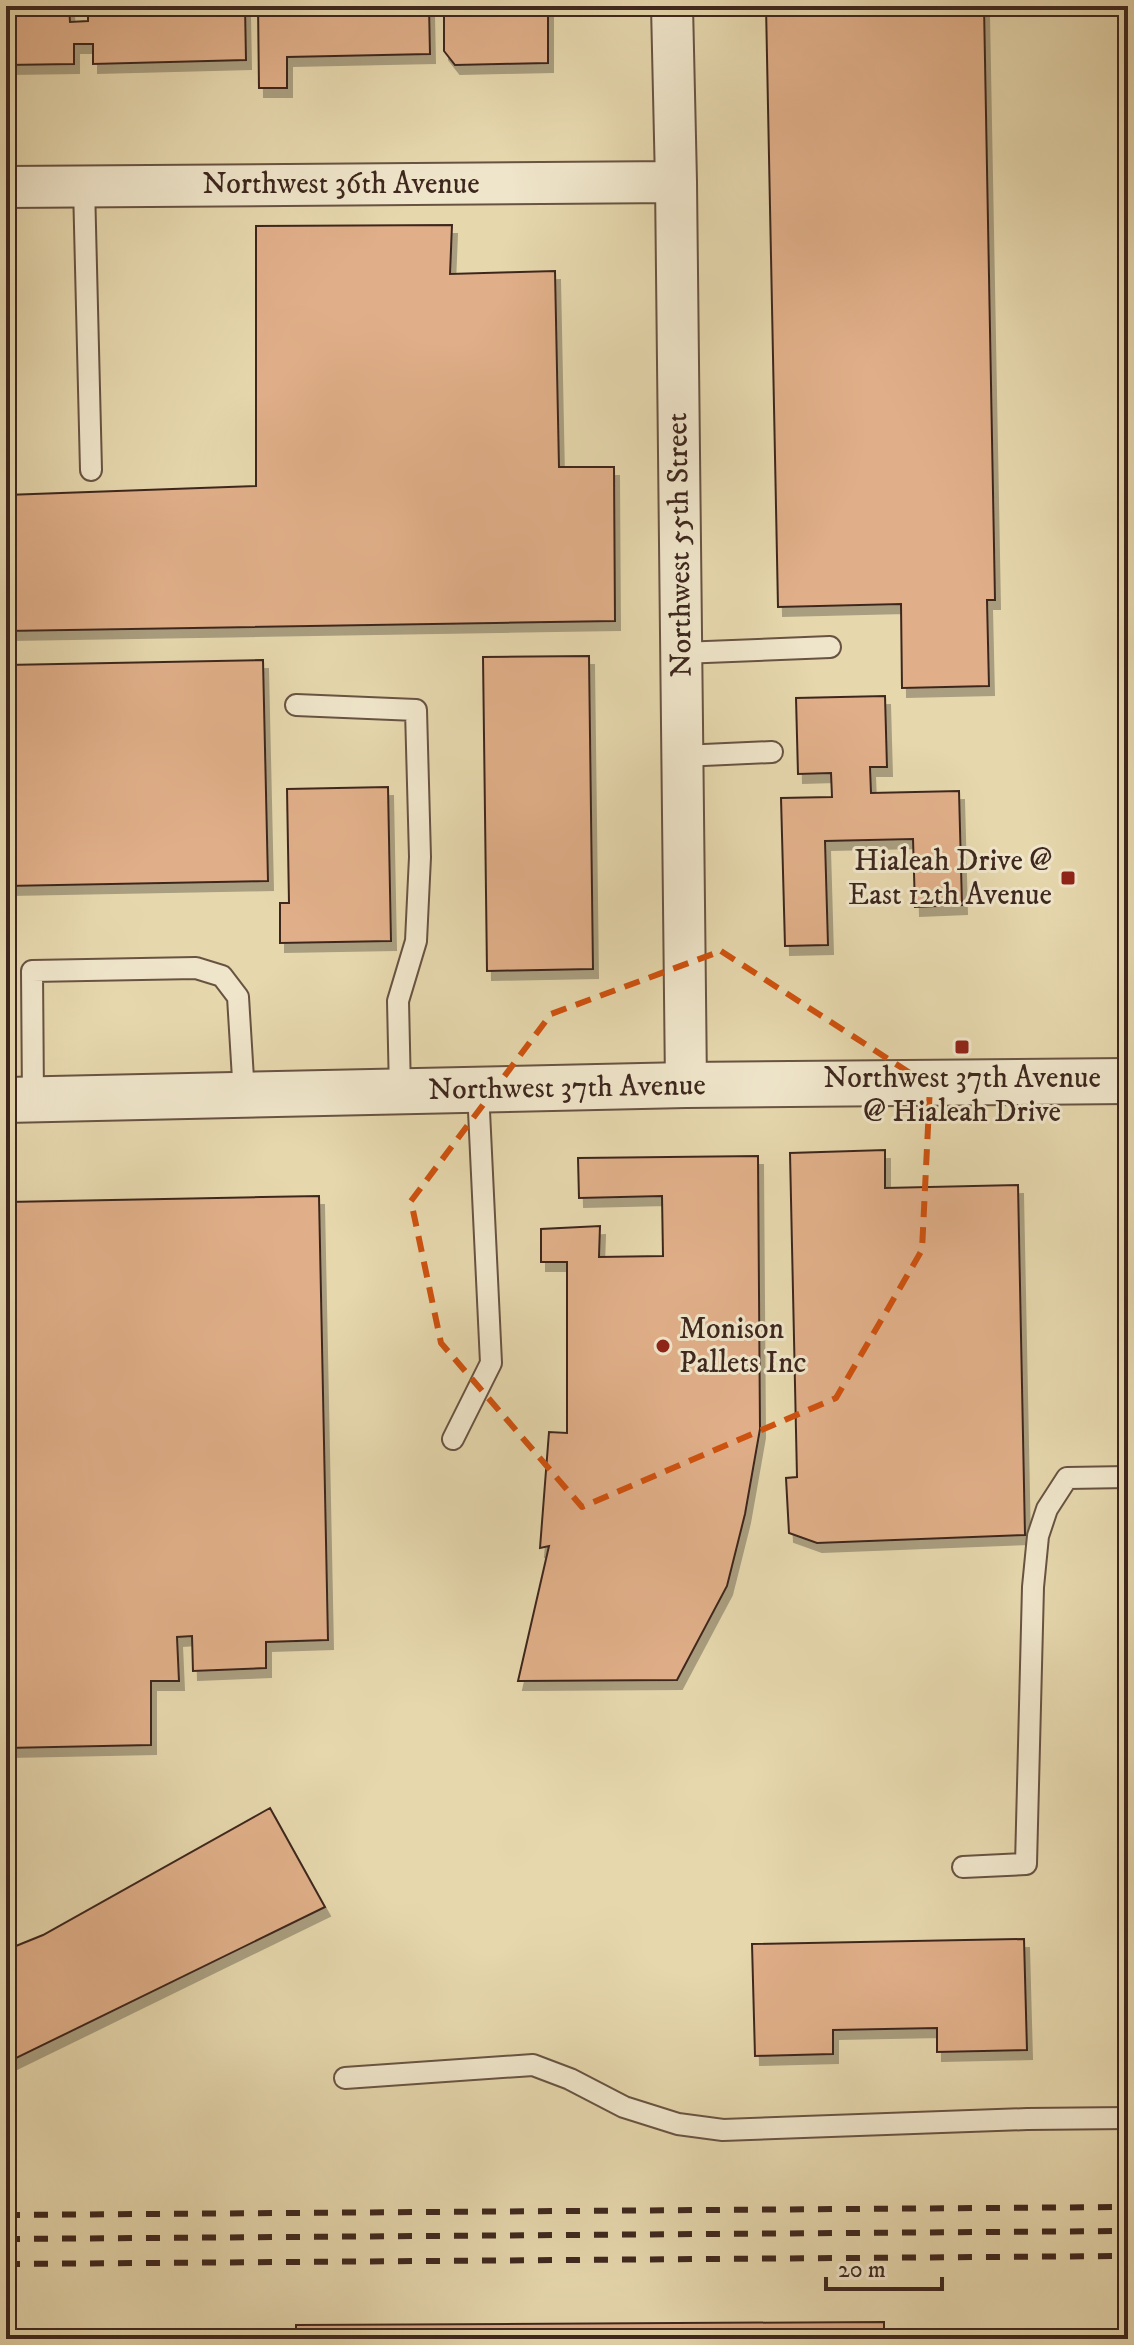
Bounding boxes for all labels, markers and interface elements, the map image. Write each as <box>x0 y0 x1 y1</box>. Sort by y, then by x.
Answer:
street label: Northwest 36th Avenue <box>202 166 480 203</box>
street label: Northwest 55th Street <box>659 412 701 678</box>
place label: Hialeah Drive @ East 12th Avenue <box>848 843 1052 914</box>
marker: Hialeah Drive @ East 12th Avenue <box>1059 869 1077 887</box>
marker: Northwest 37th Avenue @ Hialeah Drive <box>953 1038 971 1056</box>
place label: Northwest 37th Avenue @ Hialeah Drive <box>823 1060 1101 1131</box>
street label: Northwest 37th Avenue <box>428 1067 706 1109</box>
place label: Monison Pallets Inc <box>679 1311 806 1382</box>
marker: Monison Pallets Inc <box>654 1337 672 1355</box>
scale bar <box>826 2241 942 2291</box>
text: 20 m <box>838 2255 886 2285</box>

